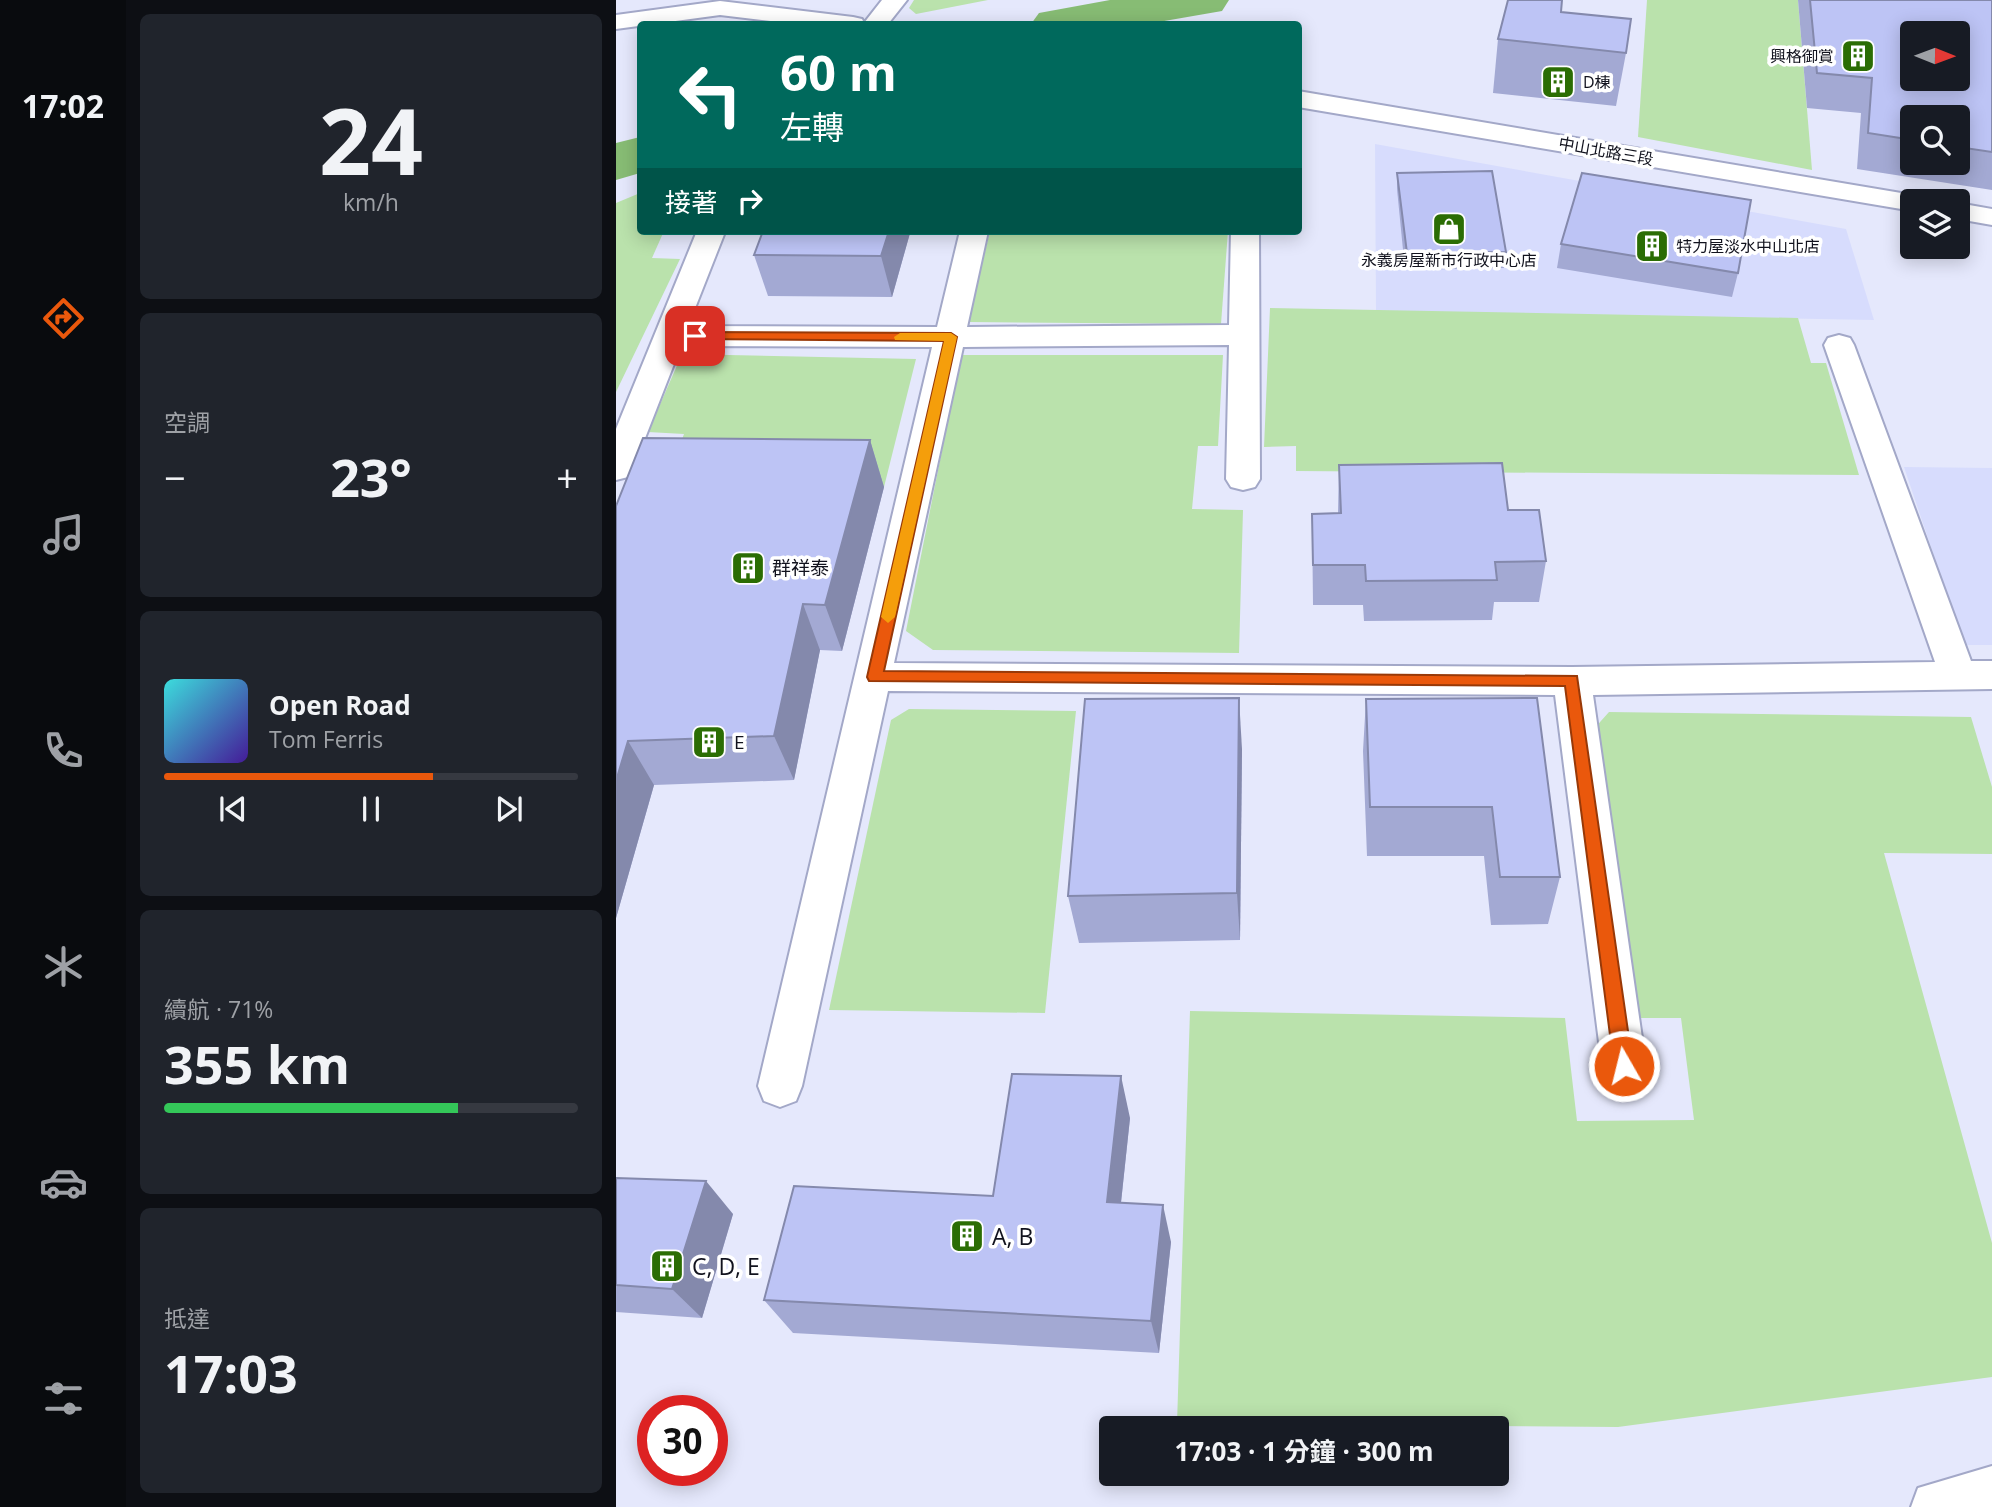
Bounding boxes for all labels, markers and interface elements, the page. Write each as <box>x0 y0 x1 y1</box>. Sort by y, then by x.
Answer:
north arrow <box>1900 21 1970 91</box>
map controls <box>1900 21 1970 259</box>
building icon: 興格御賞 <box>1839 37 1877 75</box>
text: 60 m <box>780 39 897 105</box>
place label: 興格御賞 <box>1770 45 1834 67</box>
icon: left <box>665 49 756 140</box>
building icon: D棟 <box>1539 63 1577 101</box>
place label: D棟 <box>1583 71 1611 93</box>
text: 24 <box>319 78 423 202</box>
text: 17:02 <box>22 84 104 127</box>
text: 左轉 <box>780 105 844 148</box>
button: search <box>1900 105 1970 175</box>
street label: 中山北路三段 <box>1557 132 1655 170</box>
icon: right <box>731 182 769 220</box>
text: 接著 <box>665 184 717 220</box>
text: km/h <box>343 186 399 218</box>
button: layers <box>1900 189 1970 259</box>
shop icon: 永義房屋新市行政中心店 <box>1430 210 1468 248</box>
building icon: 特力屋淡水中山北店 <box>1633 227 1671 265</box>
place label: 特力屋淡水中山北店 <box>1676 235 1820 257</box>
place label: 永義房屋新市行政中心店 <box>1361 249 1537 271</box>
icon: directions <box>39 294 88 343</box>
pin <box>665 306 725 366</box>
icon: arrive <box>676 317 714 355</box>
text: 空調 <box>164 406 210 438</box>
text: 23° <box>330 441 412 512</box>
text: − <box>164 451 186 503</box>
text: + <box>556 451 578 503</box>
icon: music <box>39 510 88 559</box>
building icon: 群祥泰 <box>729 549 767 587</box>
place label: 群祥泰 <box>772 555 829 581</box>
text: Open Road <box>269 687 411 723</box>
text: Tom Ferris <box>269 723 383 755</box>
building icon: E <box>690 723 728 761</box>
icon: phone <box>39 726 88 775</box>
place label: E <box>734 729 745 755</box>
icon: previous <box>214 790 252 828</box>
icon: pause <box>352 790 390 828</box>
icon: next <box>490 790 528 828</box>
icon: climate <box>39 942 88 991</box>
text: 續航 · 71% <box>164 993 273 1025</box>
text: 355 km <box>164 1028 350 1099</box>
position arrow <box>1587 1029 1661 1103</box>
icon: car <box>39 1158 88 1207</box>
building icon: A, B <box>948 1217 986 1255</box>
place label: A, B <box>992 1220 1033 1252</box>
building icon: C, D, E <box>648 1247 686 1285</box>
place label: C, D, E <box>692 1250 760 1282</box>
text: 抵達 <box>164 1302 210 1334</box>
text: 17:03 <box>164 1337 298 1408</box>
icon: filters <box>39 1374 88 1423</box>
speed limit sign: 30 <box>637 1395 728 1486</box>
text: 17:03 · 1 分鐘 · 300 m <box>1174 1433 1434 1469</box>

